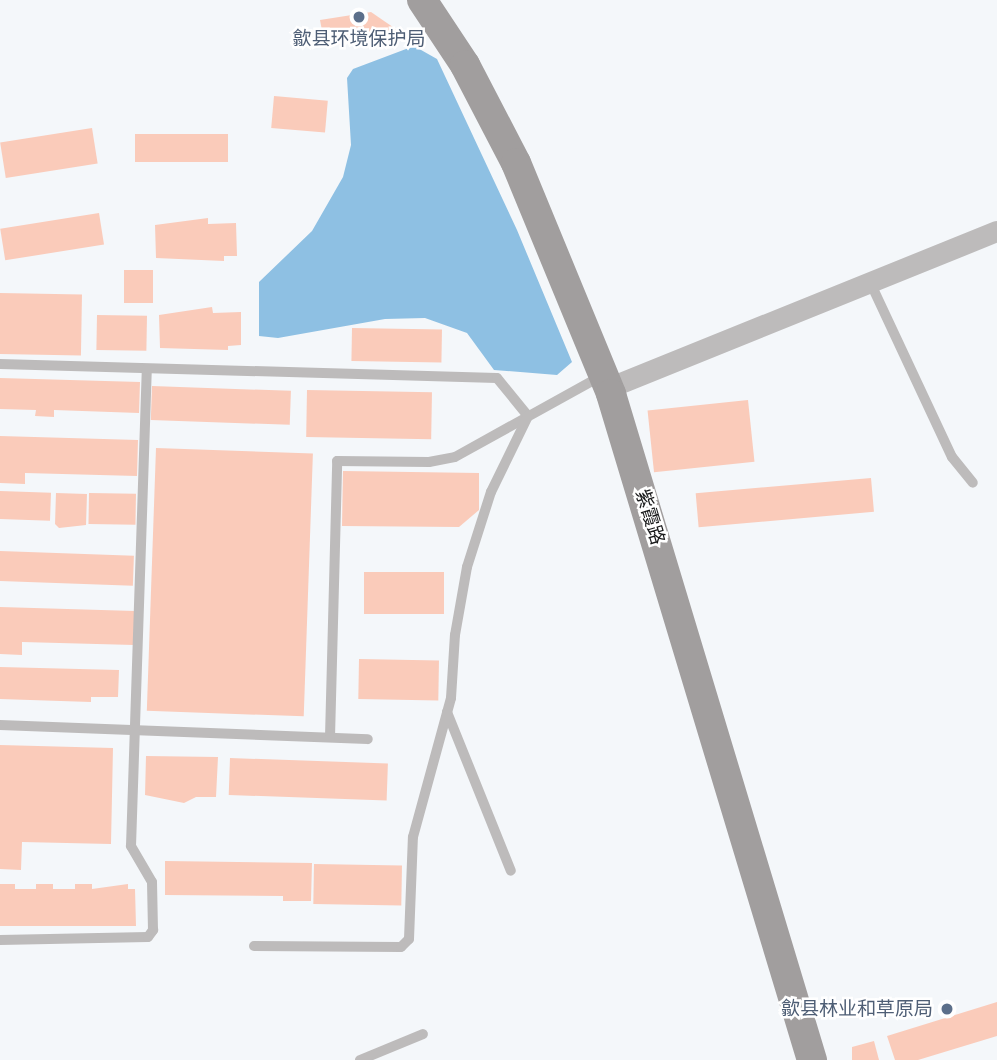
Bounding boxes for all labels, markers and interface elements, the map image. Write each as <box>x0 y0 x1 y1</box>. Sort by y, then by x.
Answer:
marker: 歙县环境保护局 <box>351 9 367 25</box>
place label: 歙县环境保护局 <box>293 28 425 50</box>
street label: 紫霞路 <box>631 486 669 548</box>
place label: 歙县林业和草原局 <box>781 998 933 1020</box>
marker: 歙县林业和草原局 <box>939 1001 955 1017</box>

